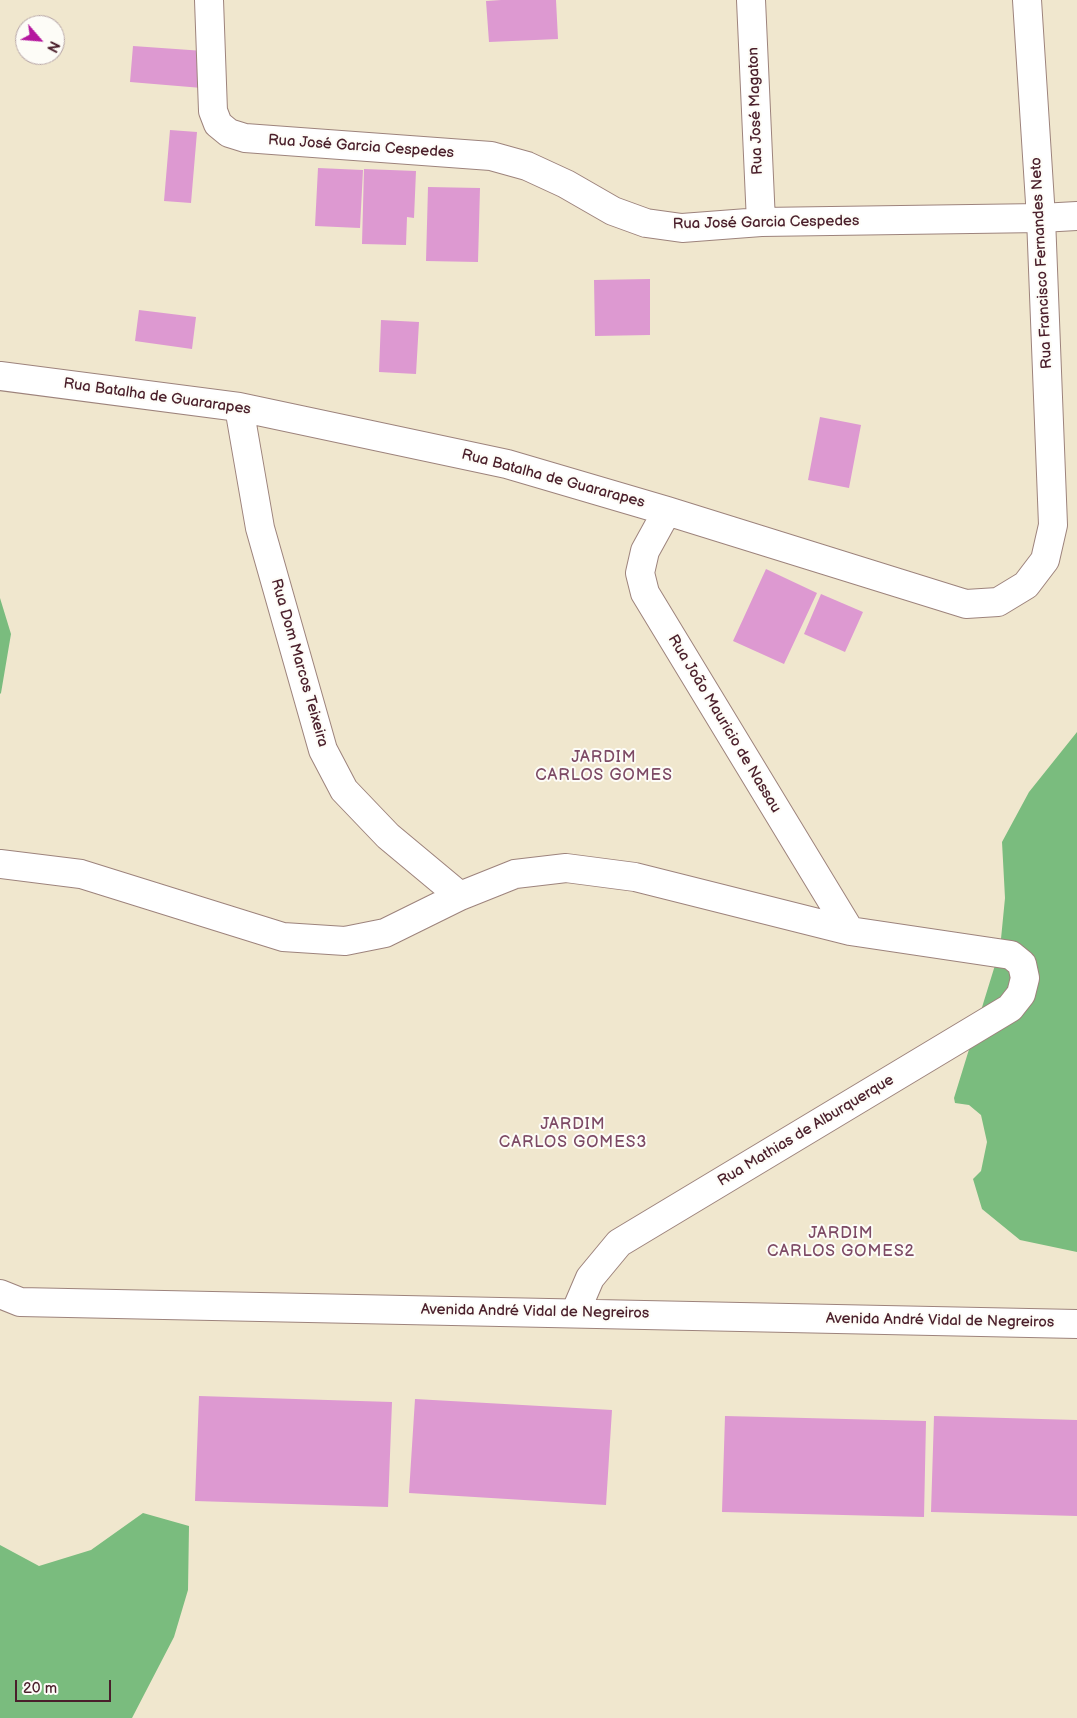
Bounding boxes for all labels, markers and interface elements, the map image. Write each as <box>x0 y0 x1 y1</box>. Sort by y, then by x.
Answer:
north arrow <box>15 15 65 65</box>
text: N <box>43 38 63 55</box>
street label: Rua José Magaton <box>745 47 767 175</box>
street label: Rua José Garcia Cespedes <box>267 132 455 162</box>
street label: Rua Francisco Fernandes Neto <box>1027 157 1057 369</box>
street label: Rua José Garcia Cespedes <box>673 212 859 234</box>
street label: Rua Batalha de Guararapes <box>62 375 252 419</box>
street label: Rua Batalha de Guararapes <box>459 446 647 512</box>
street label: Rua Dom Marcos Teixeira <box>266 577 332 749</box>
street label: Rua João Mauricio de Nassau <box>664 632 784 816</box>
district label: JARDIM CARLOS GOMES <box>534 748 674 786</box>
street label: Rua Mathias de Alburquerque <box>715 1071 897 1191</box>
district label: JARDIM CARLOS GOMES3 <box>497 1115 649 1153</box>
district label: JARDIM CARLOS GOMES2 <box>765 1224 917 1262</box>
street label: Avenida André Vidal de Negreiros <box>421 1301 649 1323</box>
street label: Avenida André Vidal de Negreiros <box>826 1310 1054 1332</box>
scale bar <box>18 1670 114 1702</box>
text: 20 m <box>23 1679 57 1698</box>

